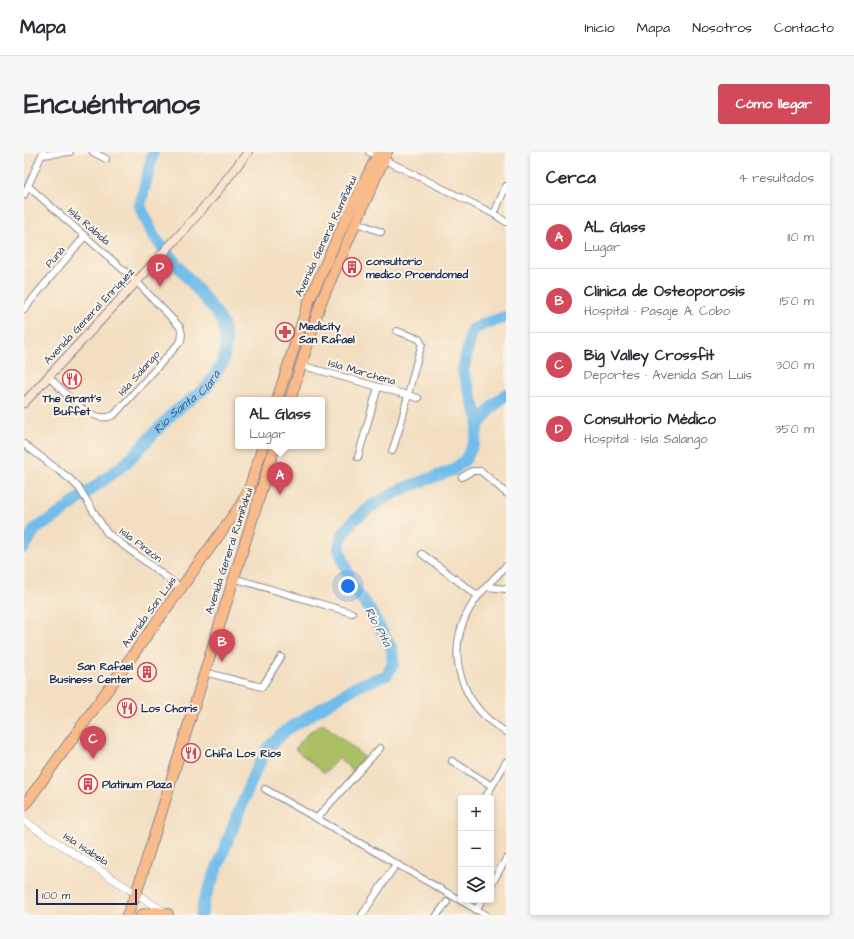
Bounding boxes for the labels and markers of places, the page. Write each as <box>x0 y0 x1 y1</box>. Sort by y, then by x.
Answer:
pin: D <box>147 254 173 287</box>
place label: consultorio medico Proendomed <box>366 254 468 282</box>
building icon: consultorio medico Proendomed <box>341 256 363 278</box>
place label: Medicity San Rafael <box>298 319 355 347</box>
pharmacy icon: Medicity San Rafael <box>274 321 296 343</box>
restaurant icon: The Grant's Buffet <box>61 368 83 390</box>
place label: The Grant's Buffet <box>41 391 102 419</box>
pin: A <box>267 462 293 495</box>
pin: B <box>209 629 235 662</box>
place label: San Rafael Business Center <box>50 659 134 687</box>
building icon: San Rafael Business Center <box>136 661 158 683</box>
restaurant icon: Los Choris <box>116 697 138 719</box>
place label: Los Choris <box>141 701 198 716</box>
pin: C <box>80 726 106 759</box>
restaurant icon: Chifa Los Rios <box>180 742 202 764</box>
place label: Chifa Los Rios <box>205 746 282 761</box>
building icon: Platinum Plaza <box>77 773 99 795</box>
place label: Platinum Plaza <box>102 777 172 792</box>

